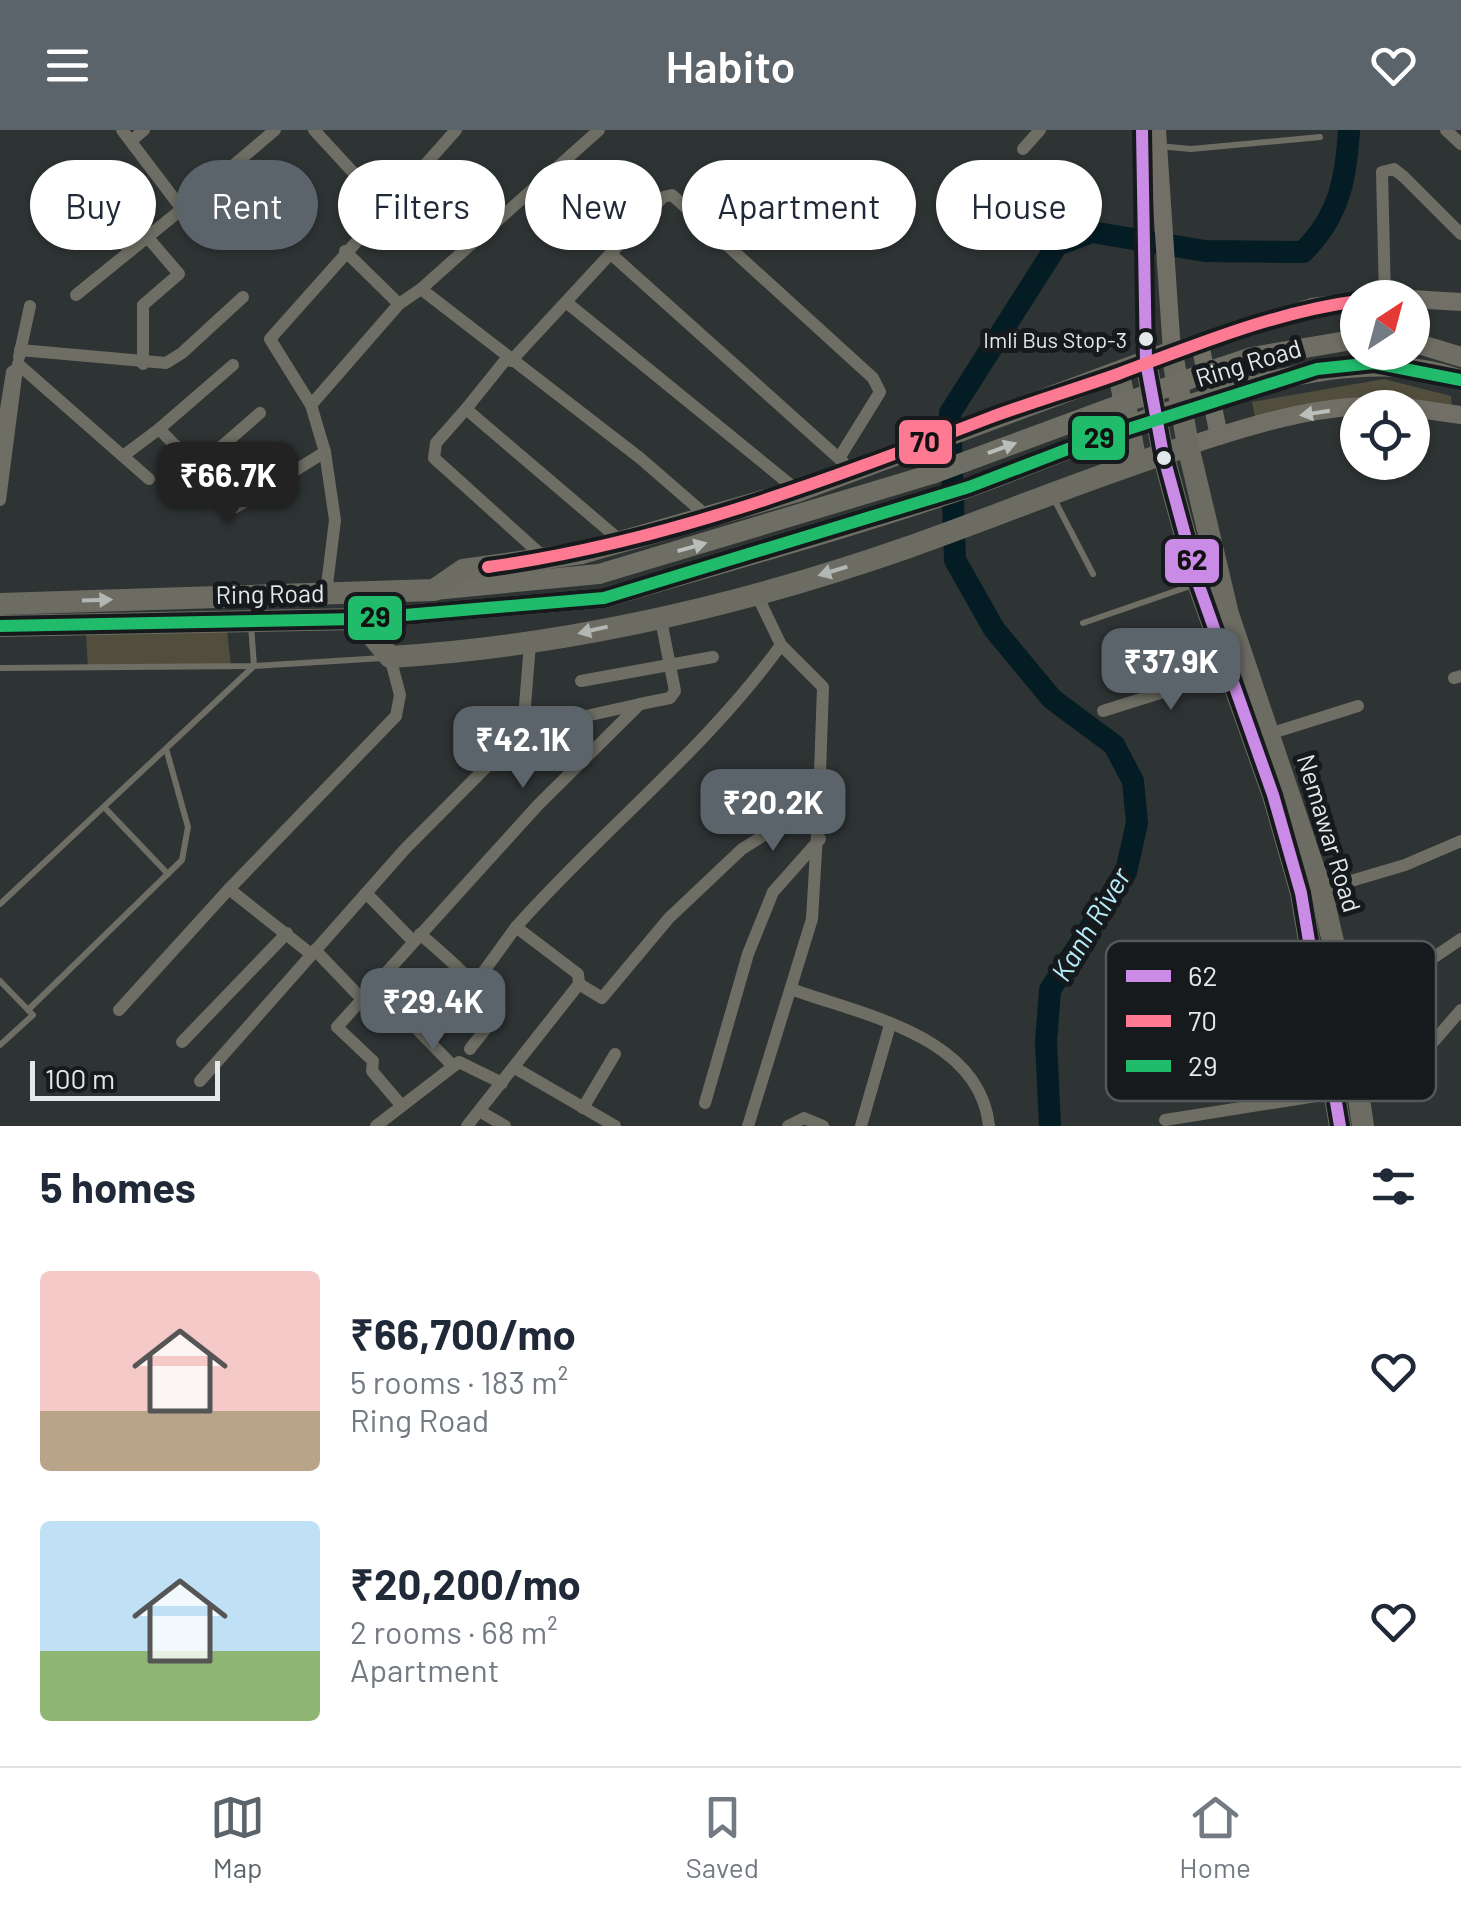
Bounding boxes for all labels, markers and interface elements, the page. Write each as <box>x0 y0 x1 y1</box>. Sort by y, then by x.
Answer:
icon: menu <box>40 38 95 93</box>
text: Habito <box>665 38 796 92</box>
icon: heart <box>1366 38 1421 93</box>
chip: Buy <box>30 160 156 250</box>
chip: Rent <box>176 160 318 250</box>
chip: Filters <box>338 160 505 250</box>
chip: New <box>525 160 662 250</box>
chip: Apartment <box>682 160 916 250</box>
chip: House <box>936 160 1102 250</box>
north arrow <box>1340 280 1430 370</box>
map controls <box>1340 280 1430 480</box>
place label: Imli Bus Stop-3 <box>983 326 1127 352</box>
marker: Imli Bus Stop-3 <box>1136 329 1156 349</box>
street label: Ring Road <box>1192 332 1304 392</box>
button: locate <box>1340 390 1430 480</box>
one-way arrow <box>1298 406 1330 421</box>
line badge: 29 <box>1070 414 1127 462</box>
line badge: 70 <box>897 418 954 466</box>
text: 29 <box>1084 420 1114 454</box>
text: 70 <box>910 424 940 458</box>
one-way arrow <box>987 440 1017 455</box>
pin: ₹66.7K <box>147 442 309 527</box>
unlabelled marker <box>1154 448 1174 468</box>
text: ₹66.7K <box>179 455 277 493</box>
line badge: 62 <box>1163 537 1221 585</box>
one-way arrow <box>678 539 708 554</box>
text: 62 <box>1177 542 1207 576</box>
one-way arrow <box>817 564 847 579</box>
street label: Ring Road <box>215 577 325 609</box>
one-way arrow <box>82 592 114 608</box>
line badge: 29 <box>346 594 404 642</box>
text: 29 <box>360 599 390 633</box>
one-way arrow <box>577 623 608 638</box>
pin: ₹37.9K <box>1090 628 1252 713</box>
text: ₹37.9K <box>1123 641 1219 679</box>
pin: ₹42.1K <box>442 706 604 791</box>
text: ₹42.1K <box>475 719 571 757</box>
street label: Nemawar Road <box>1292 750 1368 916</box>
pin: ₹20.2K <box>692 769 854 854</box>
text: ₹20.2K <box>722 782 824 820</box>
water label: Kanh River <box>1043 860 1138 987</box>
legend <box>1106 941 1436 1101</box>
text: 62 <box>1188 958 1217 992</box>
pin: ₹29.4K <box>352 968 514 1053</box>
text: ₹29.4K <box>382 981 484 1019</box>
text: 70 <box>1188 1003 1217 1037</box>
text: 29 <box>1188 1048 1218 1082</box>
scale bar <box>30 1056 220 1100</box>
text: 100 m <box>45 1061 115 1095</box>
icon: filters <box>1366 1159 1421 1214</box>
text: 5 homes <box>40 1161 196 1211</box>
text: ₹66,700/mo <box>350 1308 576 1358</box>
icon: home <box>120 1311 240 1431</box>
icon: heart <box>1366 1344 1421 1399</box>
text: 5 rooms · 183 m² <box>350 1362 568 1400</box>
text: Ring Road <box>350 1400 489 1438</box>
text: ₹20,200/mo <box>350 1558 581 1608</box>
icon: home <box>120 1561 240 1681</box>
icon: heart <box>1366 1594 1421 1649</box>
text: 2 rooms · 68 m² <box>350 1612 558 1650</box>
text: Apartment <box>350 1650 499 1688</box>
tab: Map <box>210 1790 265 1884</box>
tab: Saved <box>686 1790 759 1884</box>
tab: Home <box>1179 1790 1251 1884</box>

